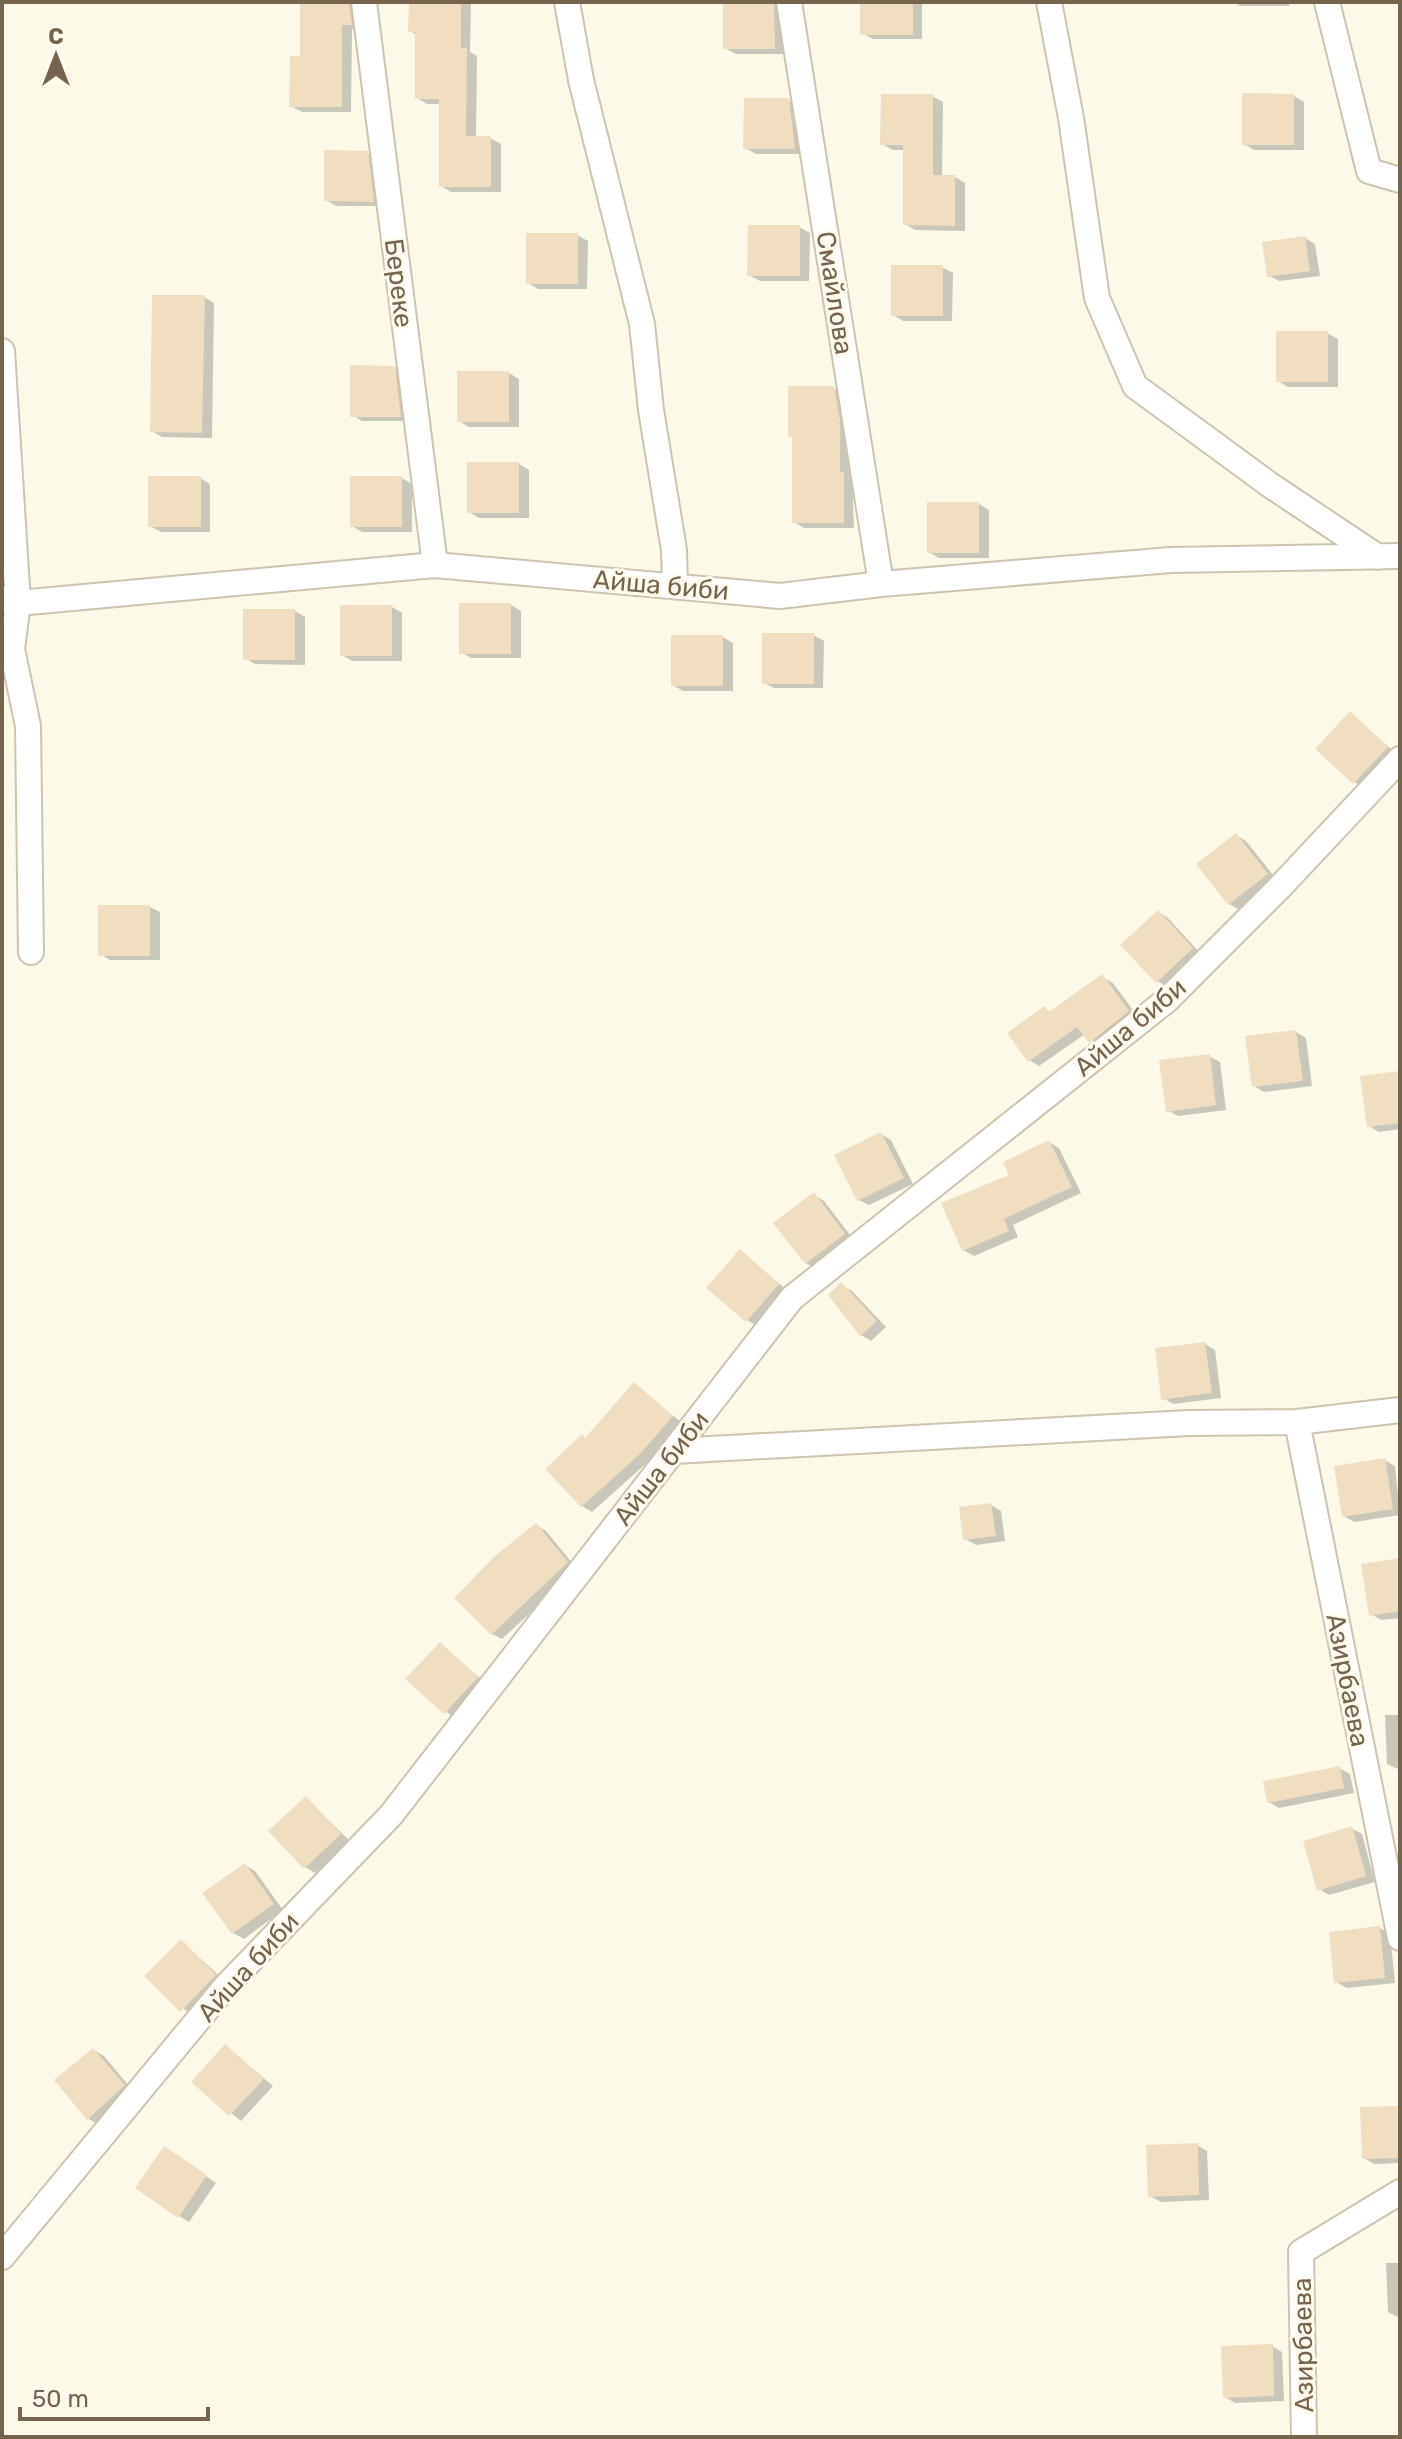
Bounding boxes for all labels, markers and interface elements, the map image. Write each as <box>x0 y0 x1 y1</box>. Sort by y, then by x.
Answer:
north arrow <box>16 16 96 96</box>
text: С <box>48 23 64 50</box>
street label: Смайлова <box>809 229 860 357</box>
street label: Береке <box>378 237 419 329</box>
street label: Айша биби <box>592 564 730 607</box>
street label: Айша биби <box>1068 972 1193 1083</box>
street label: Айша биби <box>607 1405 716 1532</box>
street label: Азирбаева <box>1319 1611 1376 1749</box>
street label: Айша биби <box>191 1906 306 2028</box>
street label: Азирбаева <box>1287 2277 1320 2413</box>
scale bar <box>20 2371 208 2421</box>
text: 50 m <box>32 2385 89 2413</box>

